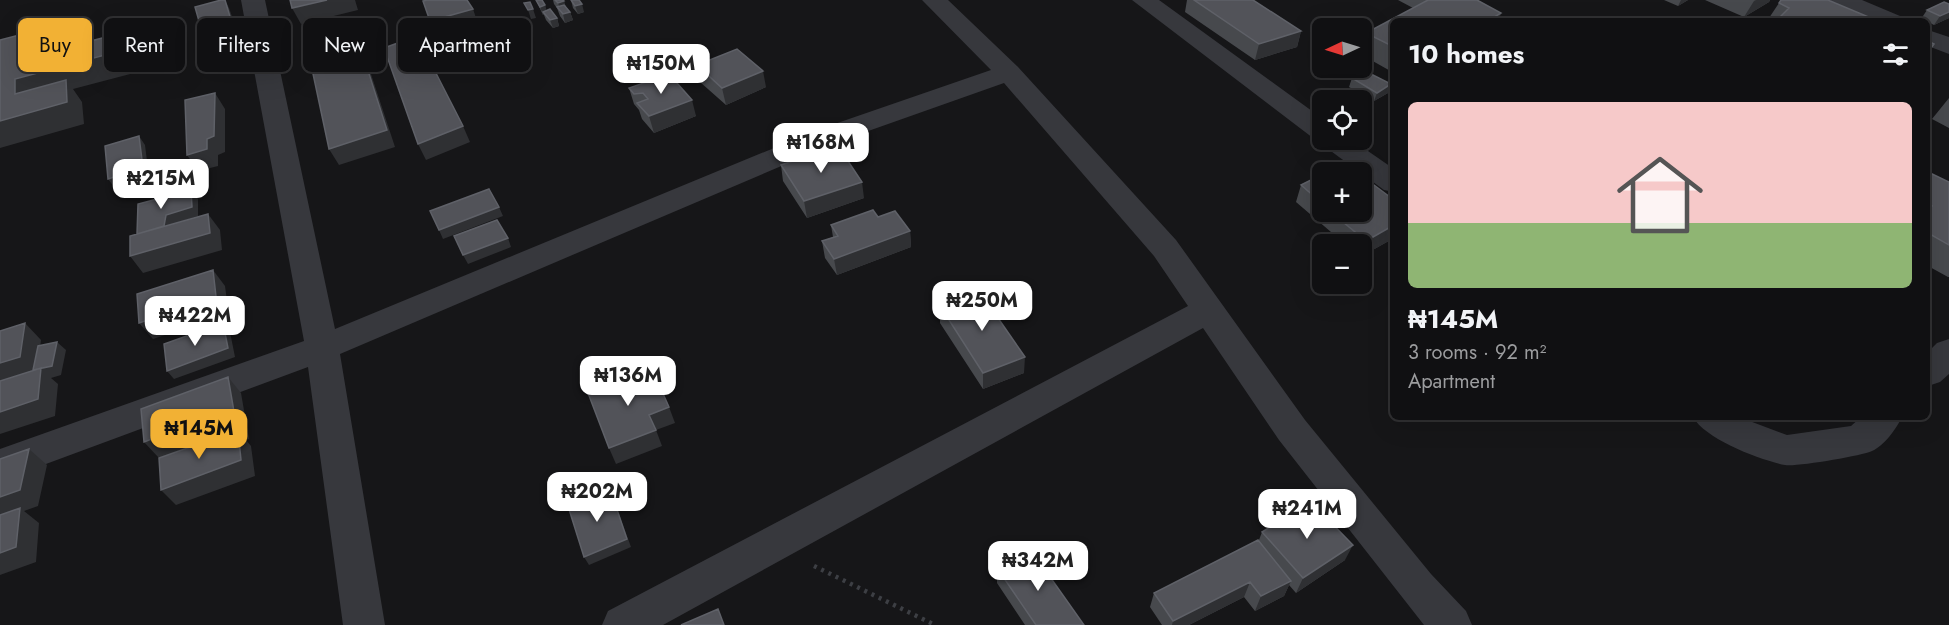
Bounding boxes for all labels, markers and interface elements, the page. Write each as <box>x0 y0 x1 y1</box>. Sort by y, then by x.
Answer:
chip: Buy <box>18 18 92 72</box>
chip: Rent <box>104 18 185 72</box>
chip: Filters <box>197 18 291 72</box>
chip: New <box>303 18 386 72</box>
chip: Apartment <box>398 18 531 72</box>
north arrow <box>1312 18 1372 78</box>
map controls <box>1312 18 1372 294</box>
text: 10 homes <box>1408 35 1524 73</box>
icon: filters <box>1879 38 1912 71</box>
pin: ₦150M <box>619 44 703 95</box>
text: ₦150M <box>627 49 695 78</box>
button: locate <box>1312 90 1372 150</box>
pin: ₦168M <box>779 123 863 174</box>
text: ₦168M <box>787 128 855 157</box>
icon: home <box>1606 141 1714 249</box>
pin: ₦215M <box>119 159 203 210</box>
button: + <box>1312 162 1372 222</box>
text: ₦215M <box>127 164 195 193</box>
button: − <box>1312 234 1372 294</box>
pin: ₦250M <box>940 281 1024 332</box>
text: ₦250M <box>946 286 1018 315</box>
pin: ₦422M <box>153 296 237 347</box>
text: ₦145M <box>1408 300 1498 338</box>
text: ₦422M <box>159 301 231 330</box>
text: 3 rooms · 92 m² <box>1408 338 1546 367</box>
pin: ₦136M <box>586 356 670 407</box>
text: ₦136M <box>594 361 662 390</box>
text: Apartment <box>1408 367 1495 396</box>
pin: ₦145M <box>157 409 241 460</box>
text: ₦145M <box>164 414 234 443</box>
pin: ₦202M <box>555 472 639 523</box>
text: ₦202M <box>561 477 633 506</box>
pin: ₦241M <box>1265 489 1349 540</box>
text: ₦241M <box>1272 494 1342 523</box>
pin: ₦342M <box>996 541 1080 592</box>
text: ₦342M <box>1002 546 1074 575</box>

